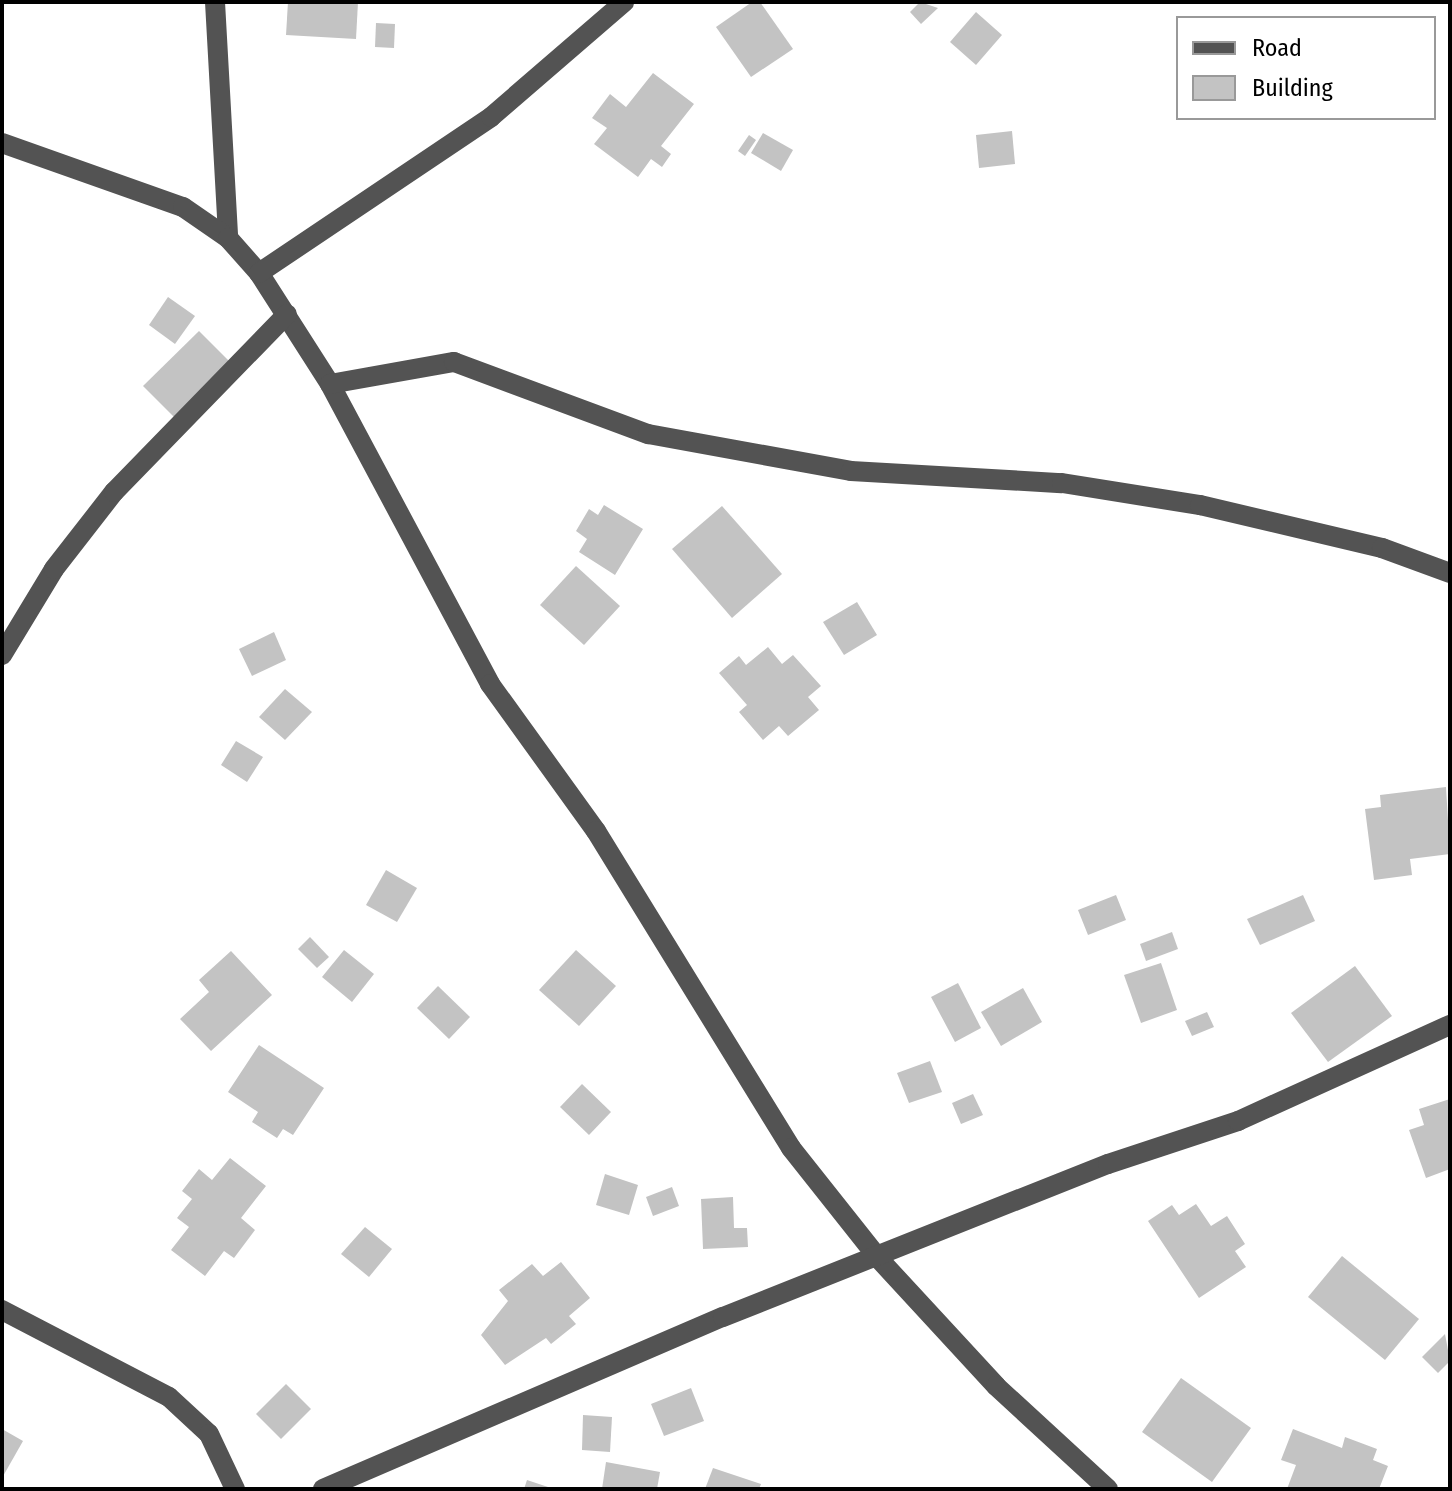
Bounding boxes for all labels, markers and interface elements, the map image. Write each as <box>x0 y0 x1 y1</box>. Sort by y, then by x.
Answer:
legend <box>1176 16 1436 120</box>
text: Road <box>1252 34 1302 62</box>
text: Building <box>1252 74 1333 102</box>

